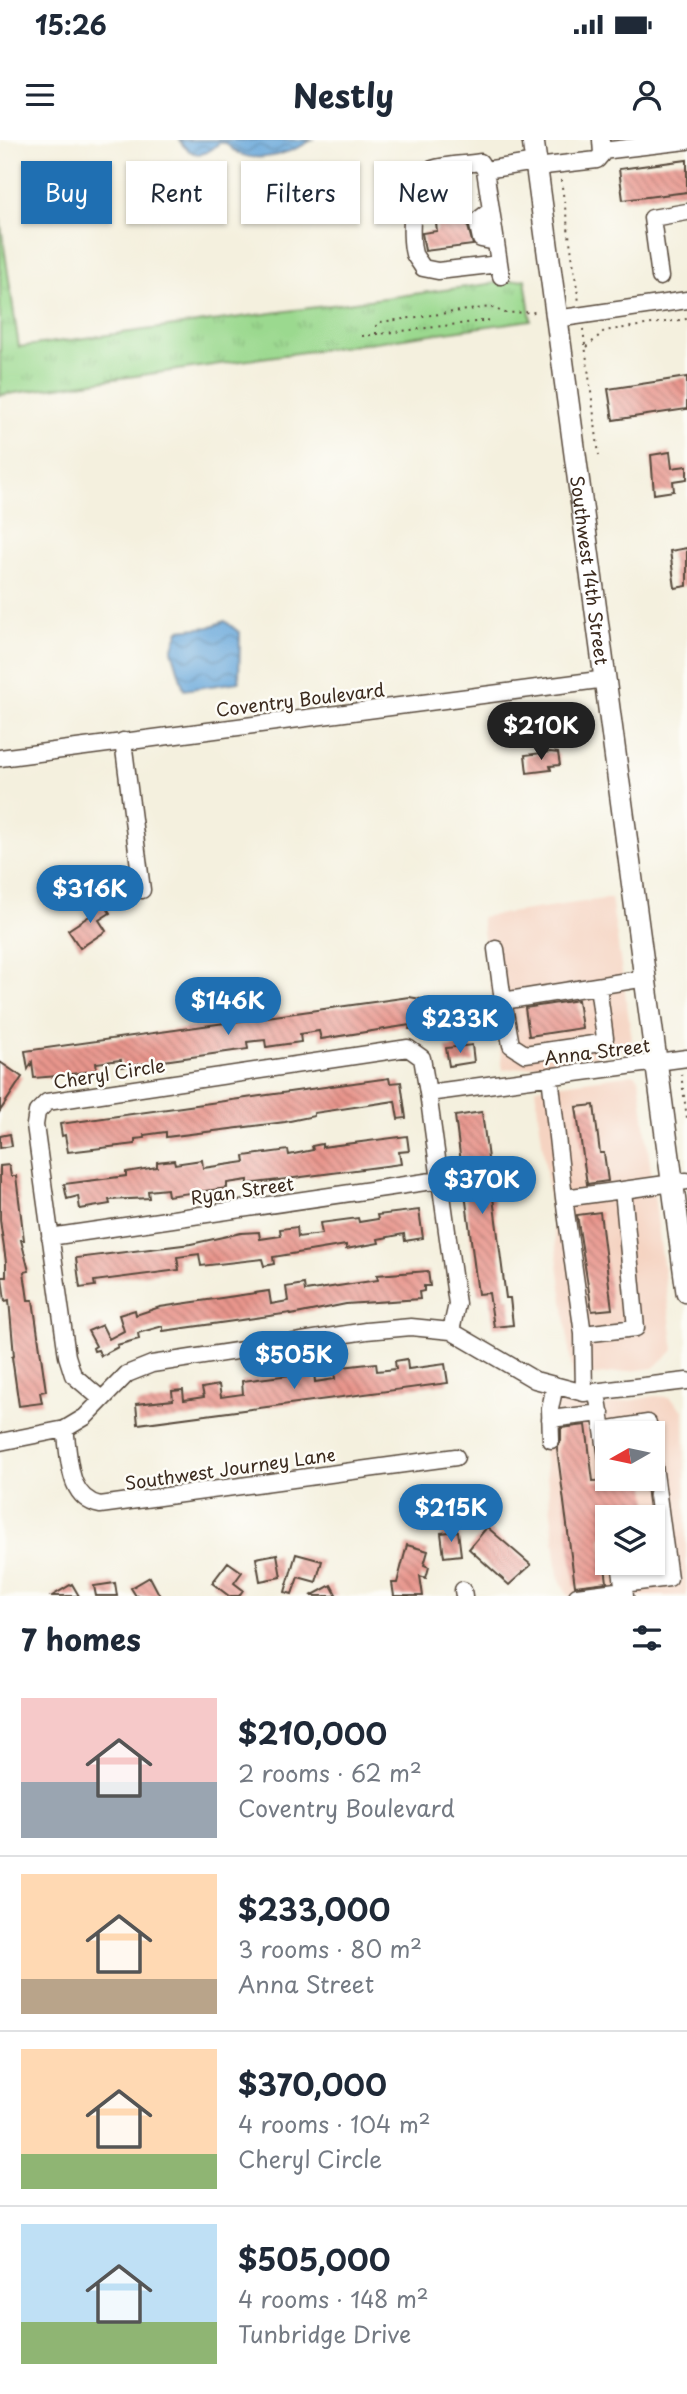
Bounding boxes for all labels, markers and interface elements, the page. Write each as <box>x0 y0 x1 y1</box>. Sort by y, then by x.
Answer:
text: 15:26 <box>35 5 107 44</box>
text: Nestly <box>293 71 394 119</box>
icon: menu <box>21 76 59 114</box>
icon: person <box>628 76 666 114</box>
chip: Buy <box>21 161 112 224</box>
chip: Rent <box>126 161 227 224</box>
chip: Filters <box>241 161 360 224</box>
chip: New <box>374 161 472 224</box>
street label: Southwest 14th Street <box>564 474 617 666</box>
street label: Coventry Boulevard <box>214 675 386 723</box>
pin: $210K <box>492 702 590 762</box>
text: $210K <box>503 707 579 742</box>
pin: $316K <box>41 866 139 925</box>
text: $316K <box>53 870 127 905</box>
pin: $146K <box>179 978 277 1037</box>
text: $146K <box>191 982 265 1017</box>
pin: $233K <box>411 996 509 1055</box>
text: $233K <box>422 1000 498 1035</box>
street label: Anna Street <box>543 1031 651 1071</box>
street label: Cheryl Circle <box>51 1051 167 1095</box>
pin: $370K <box>433 1156 531 1216</box>
text: $370K <box>444 1161 520 1196</box>
street label: Ryan Street <box>189 1169 295 1211</box>
pin: $505K <box>245 1332 343 1391</box>
text: $505K <box>255 1336 333 1371</box>
north arrow <box>595 1421 665 1491</box>
map controls <box>595 1421 665 1575</box>
street label: Southwest Journey Lane <box>123 1440 337 1496</box>
pin: $215K <box>402 1484 500 1544</box>
text: $215K <box>415 1489 487 1524</box>
button: layers <box>595 1505 665 1575</box>
text: 7 homes <box>21 1616 141 1661</box>
icon: filters <box>628 1619 666 1657</box>
text: $210,000 <box>238 1710 387 1755</box>
icon: home <box>77 1726 161 1810</box>
text: 2 rooms · 62 m² <box>238 1755 422 1790</box>
text: Coventry Boulevard <box>238 1790 455 1825</box>
text: $233,000 <box>238 1886 390 1931</box>
icon: home <box>77 1902 161 1986</box>
text: 3 rooms · 80 m² <box>238 1931 422 1966</box>
text: Anna Street <box>238 1966 374 2001</box>
text: $370,000 <box>238 2061 387 2106</box>
icon: home <box>77 2077 161 2161</box>
text: 4 rooms · 104 m² <box>238 2106 431 2141</box>
text: Cheryl Circle <box>238 2141 382 2176</box>
text: $505,000 <box>238 2236 390 2281</box>
icon: home <box>77 2252 161 2336</box>
text: 4 rooms · 148 m² <box>238 2281 429 2316</box>
text: Tunbridge Drive <box>238 2316 411 2351</box>

